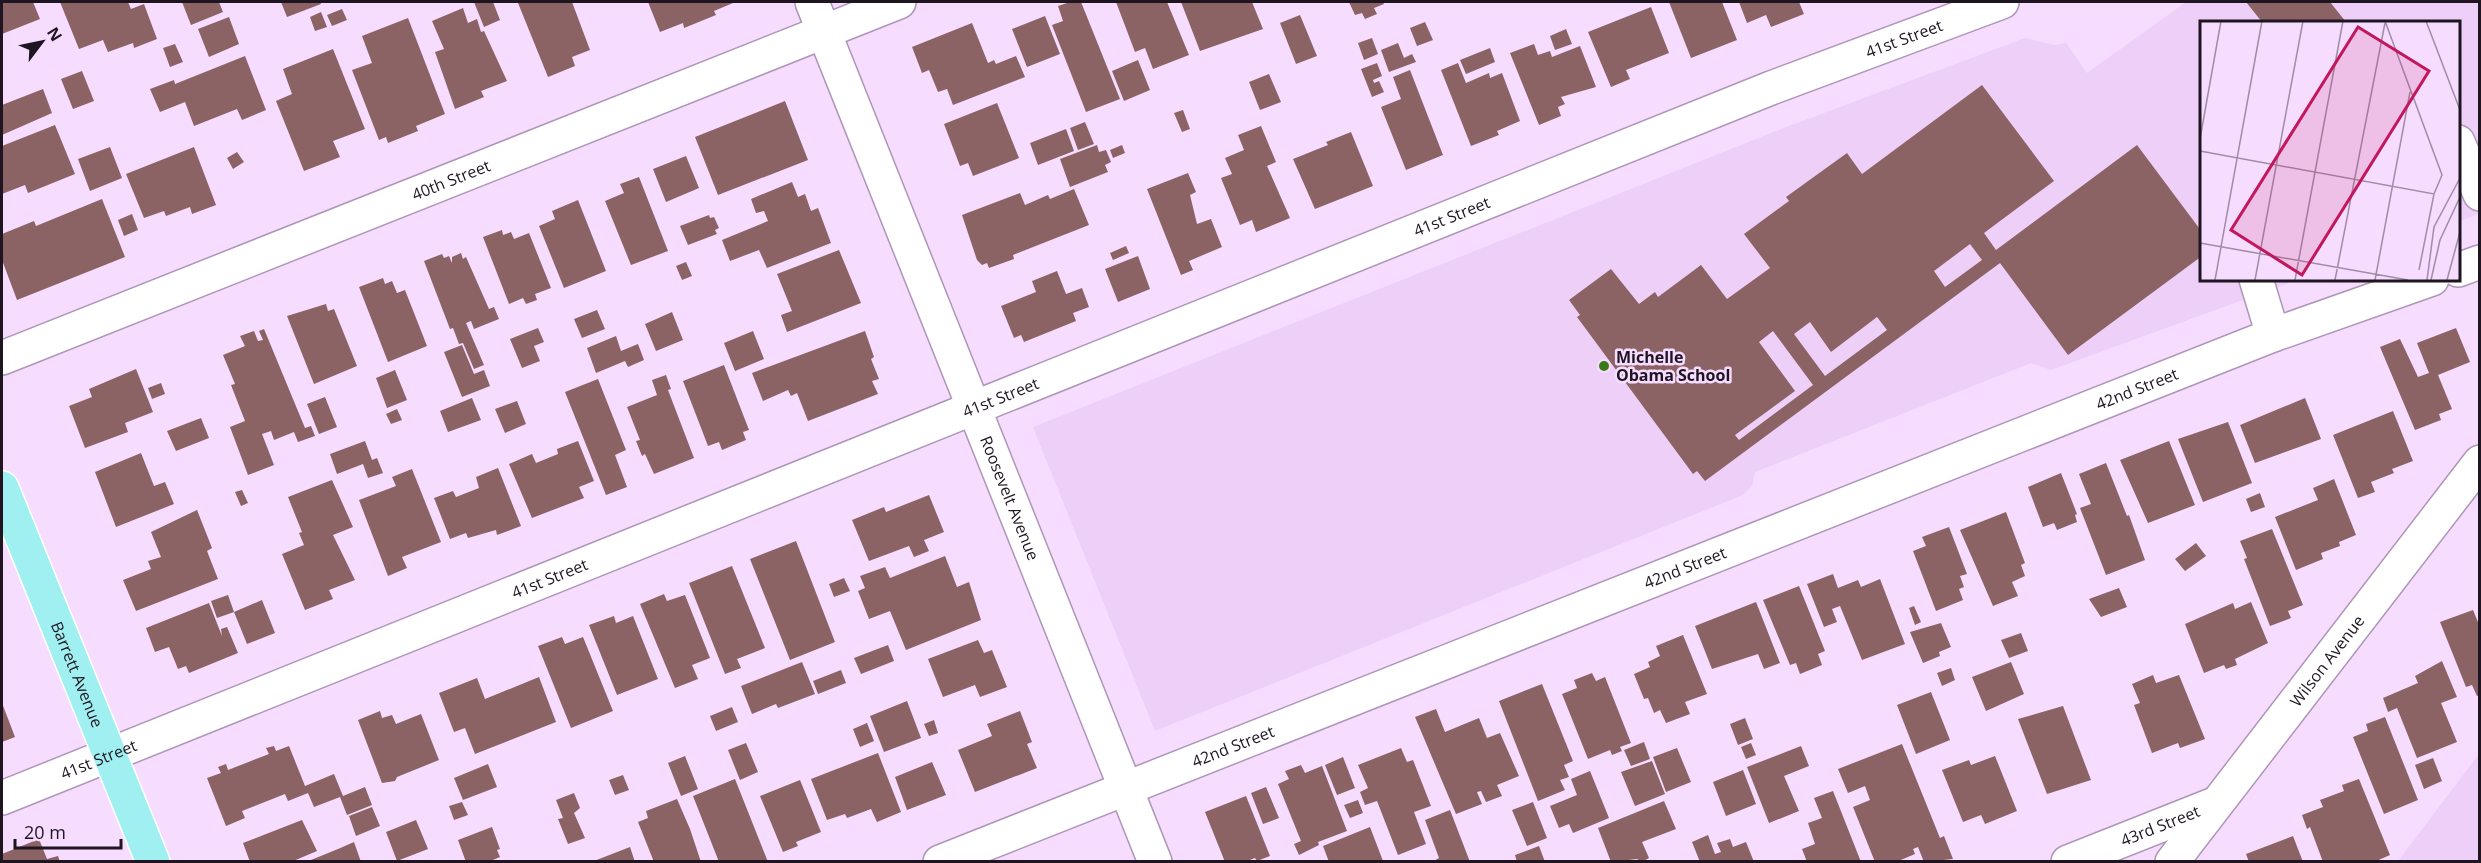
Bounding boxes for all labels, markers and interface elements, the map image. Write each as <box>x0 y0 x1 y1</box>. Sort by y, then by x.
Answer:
north arrow <box>12 12 72 72</box>
street label: 41st Street <box>1862 14 1946 63</box>
inset map <box>2200 21 2460 280</box>
text: N <box>42 23 67 45</box>
street label: 40th Street <box>408 154 494 205</box>
street label: 41st Street <box>1410 191 1493 241</box>
place label: Michelle Obama School <box>1616 346 1730 386</box>
marker: Michelle Obama School <box>1597 359 1611 373</box>
street label: 42nd Street <box>2092 363 2182 415</box>
street label: 41st Street <box>959 372 1042 422</box>
street label: Roosevelt Avenue <box>975 432 1045 564</box>
street label: 42nd Street <box>1641 541 1730 594</box>
street label: 41st Street <box>508 553 591 603</box>
street label: Wilson Avenue <box>2285 611 2369 711</box>
street label: Barrett Avenue <box>46 618 109 731</box>
street label: 42nd Street <box>1189 720 1278 772</box>
street label: 41st Street <box>57 734 140 784</box>
street label: 43rd Street <box>2117 800 2203 851</box>
scale bar <box>15 812 122 850</box>
text: 20 m <box>24 820 66 844</box>

